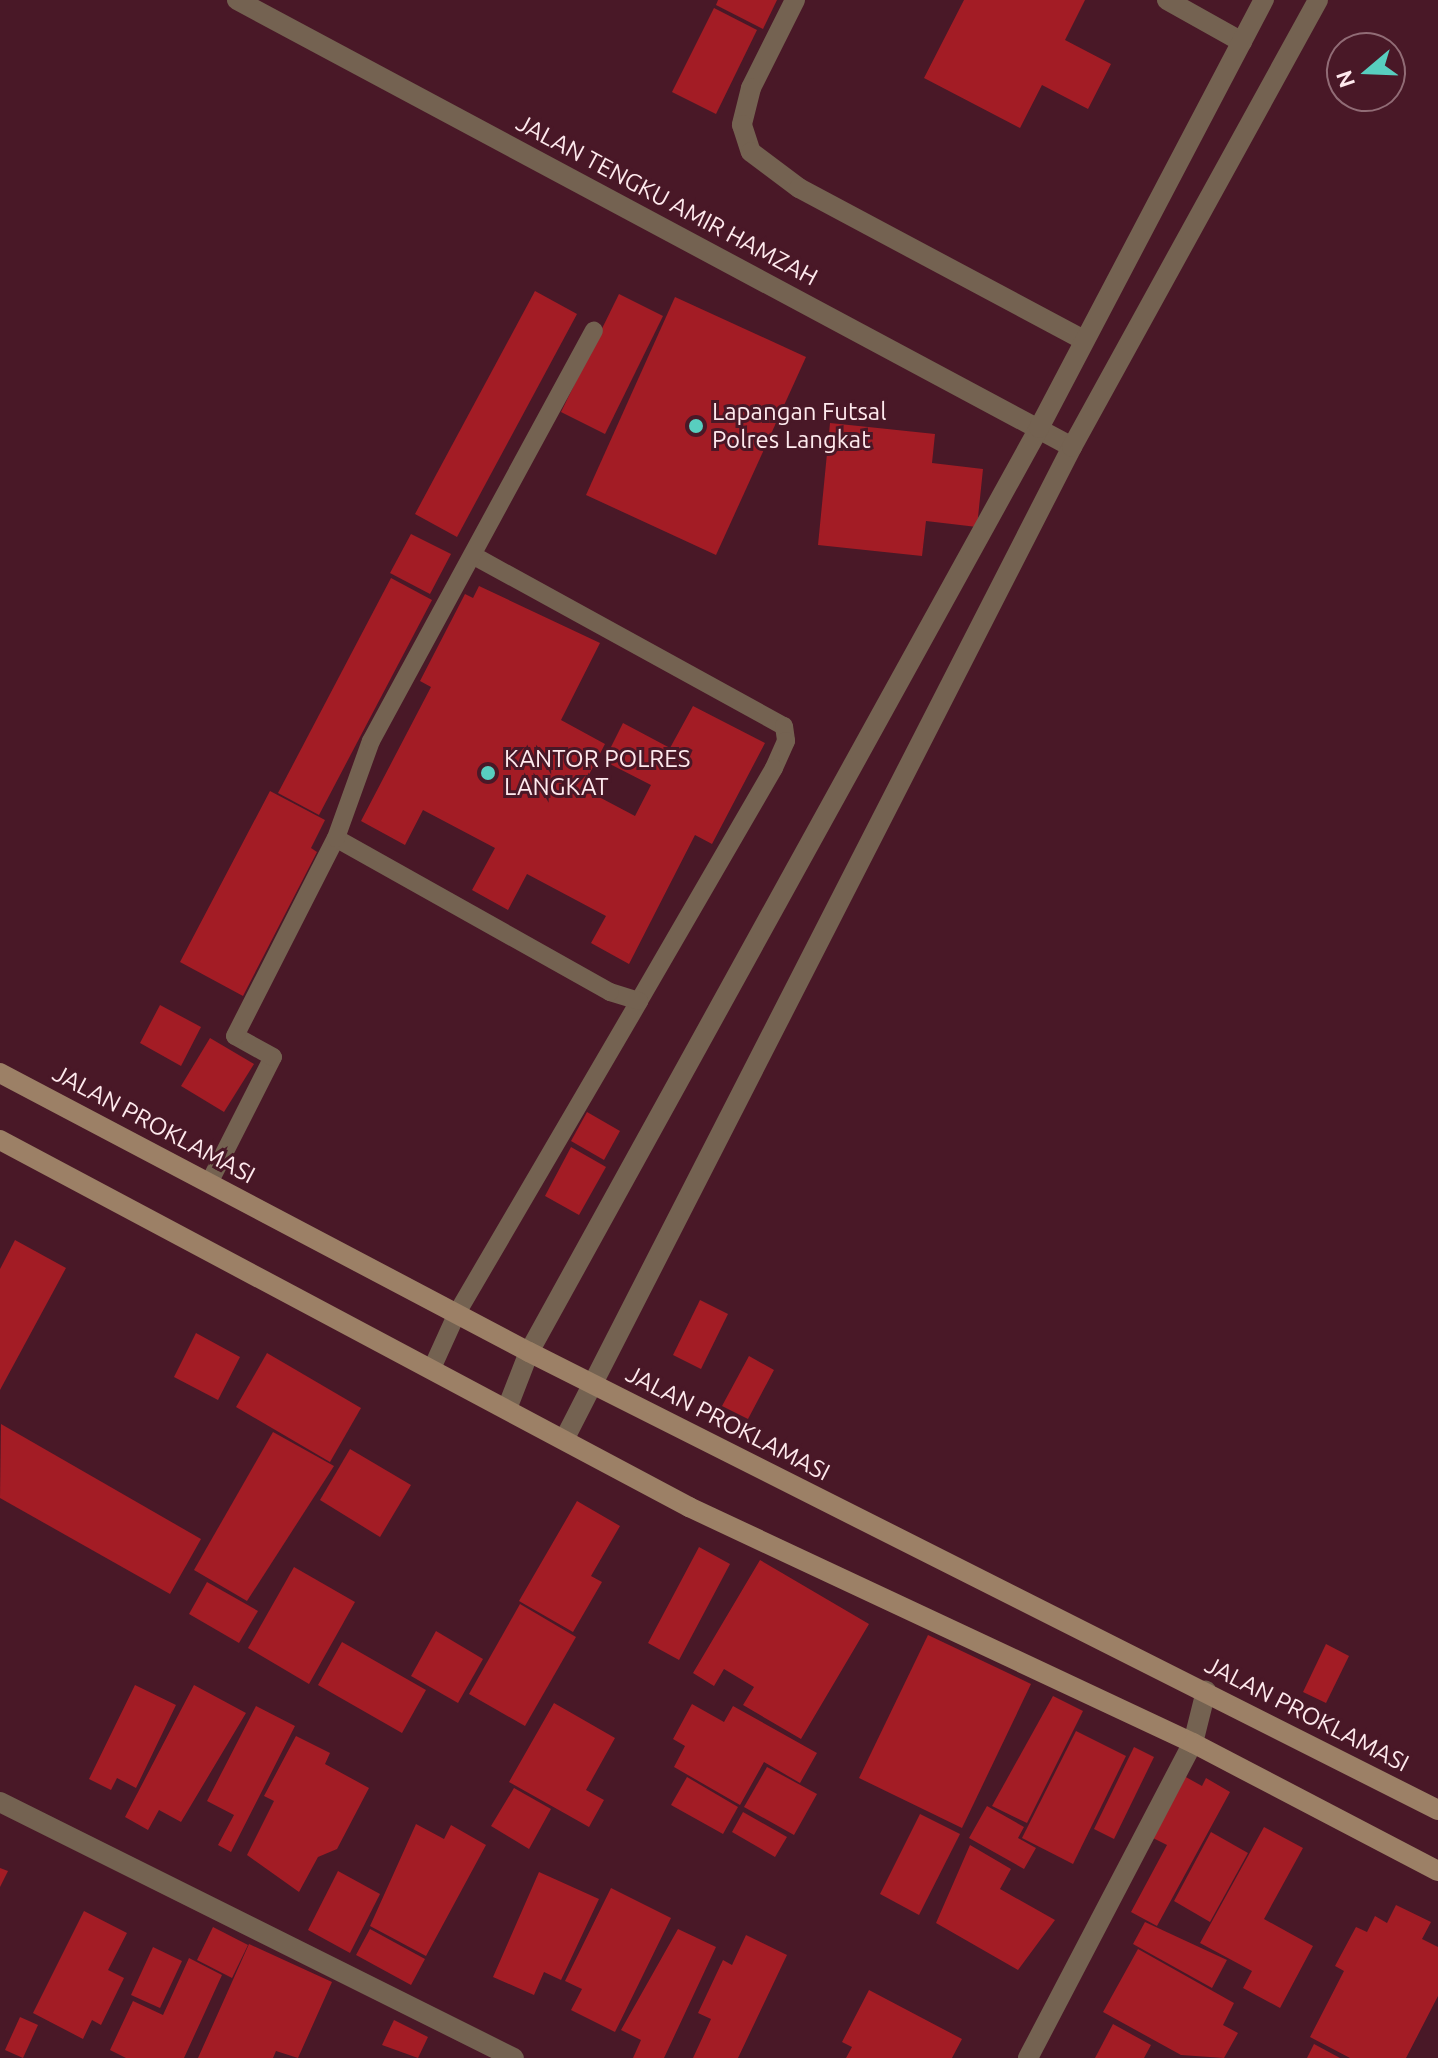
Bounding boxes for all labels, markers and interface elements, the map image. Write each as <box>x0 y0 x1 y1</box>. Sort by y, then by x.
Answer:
north arrow <box>1326 32 1406 112</box>
text: N <box>1330 67 1359 91</box>
street label: JALAN TENGKU AMIR HAMZAH <box>511 108 823 292</box>
place label: Lapangan Futsal Polres Langkat <box>712 398 886 454</box>
marker: Lapangan Futsal Polres Langkat <box>687 417 705 435</box>
place label: KANTOR POLRES LANGKAT <box>504 745 690 801</box>
marker: KANTOR POLRES LANGKAT <box>479 764 497 782</box>
street label: JALAN PROKLAMASI <box>48 1058 260 1190</box>
street label: JALAN PROKLAMASI <box>621 1359 835 1487</box>
street label: JALAN PROKLAMASI <box>1200 1650 1414 1778</box>

